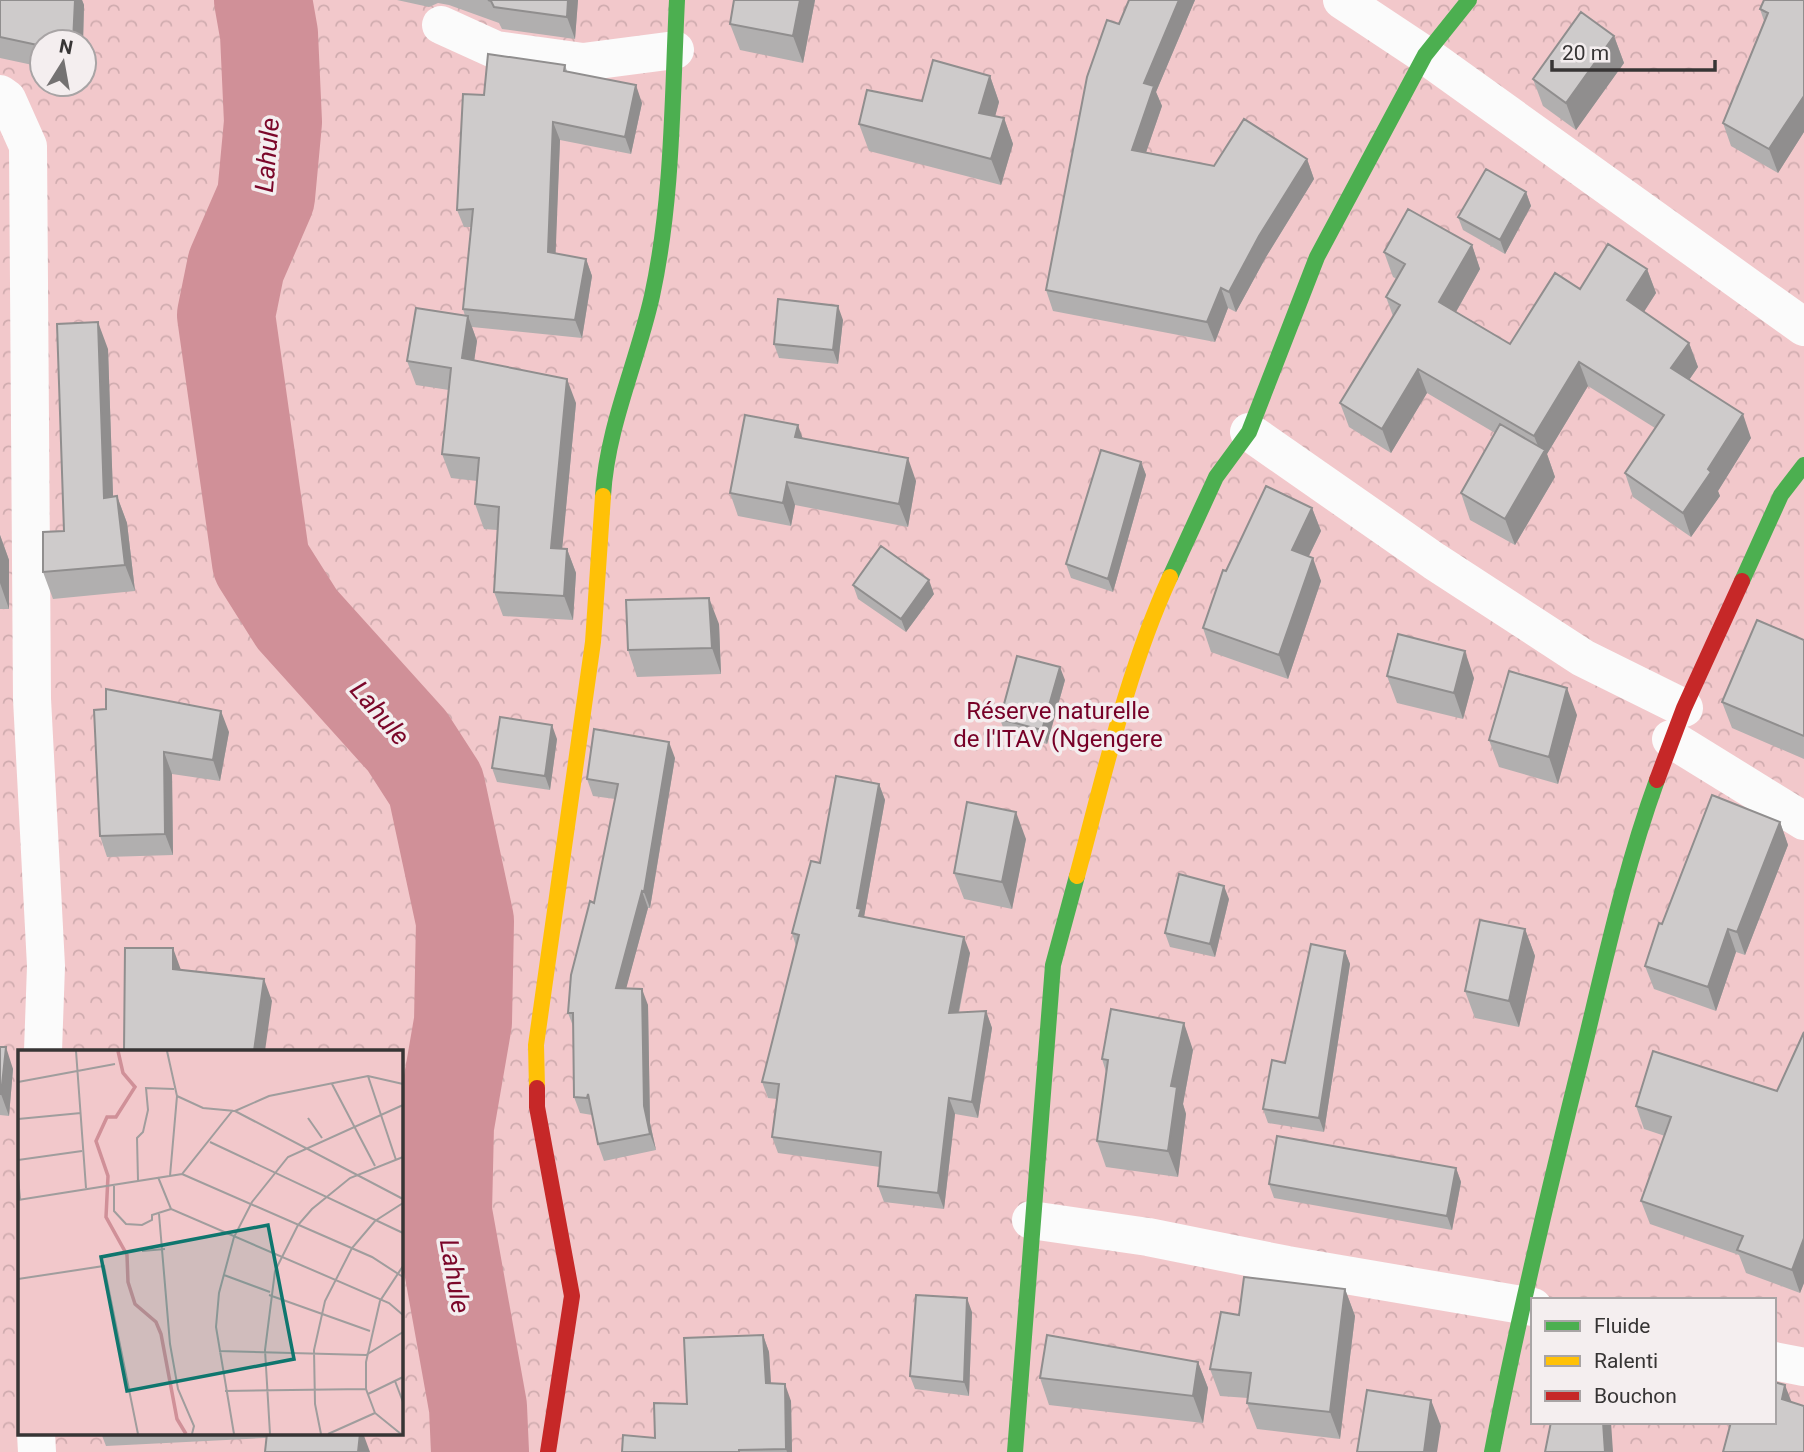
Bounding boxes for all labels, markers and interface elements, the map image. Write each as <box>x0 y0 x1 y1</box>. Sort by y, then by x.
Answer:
north arrow <box>28 28 98 98</box>
scale bar <box>1552 28 1715 72</box>
text: N <box>57 34 75 59</box>
text: 20 m <box>1562 41 1609 65</box>
water label: Lahule <box>249 117 285 193</box>
water label: Lahule <box>344 675 416 751</box>
park label: Réserve naturelle de l'ITAV (Ngengere <box>953 697 1163 753</box>
inset map <box>18 1050 402 1434</box>
water label: Lahule <box>434 1237 476 1315</box>
legend <box>1531 1298 1776 1424</box>
text: Fluide <box>1594 1314 1650 1338</box>
text: Ralenti <box>1594 1349 1658 1373</box>
text: Bouchon <box>1594 1384 1677 1408</box>

